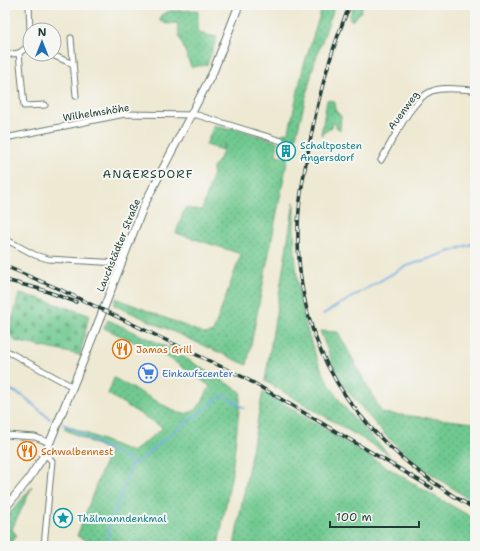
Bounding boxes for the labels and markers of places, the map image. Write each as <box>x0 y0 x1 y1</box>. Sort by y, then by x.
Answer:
place label: Schaltposten Angersdorf <box>300 139 362 164</box>
building icon: Schaltposten Angersdorf <box>275 140 297 162</box>
restaurant icon: Jamas Grill <box>111 338 133 360</box>
place label: Jamas Grill <box>136 343 192 356</box>
supermarket icon: Einkaufscenter <box>137 362 159 384</box>
place label: Einkaufscenter <box>162 367 233 380</box>
restaurant icon: Schwalbennest <box>16 440 38 462</box>
place label: Schwalbennest <box>41 445 113 458</box>
place icon: Thälmanndenkmal <box>52 507 74 529</box>
place label: Thälmanndenkmal <box>77 512 166 525</box>

